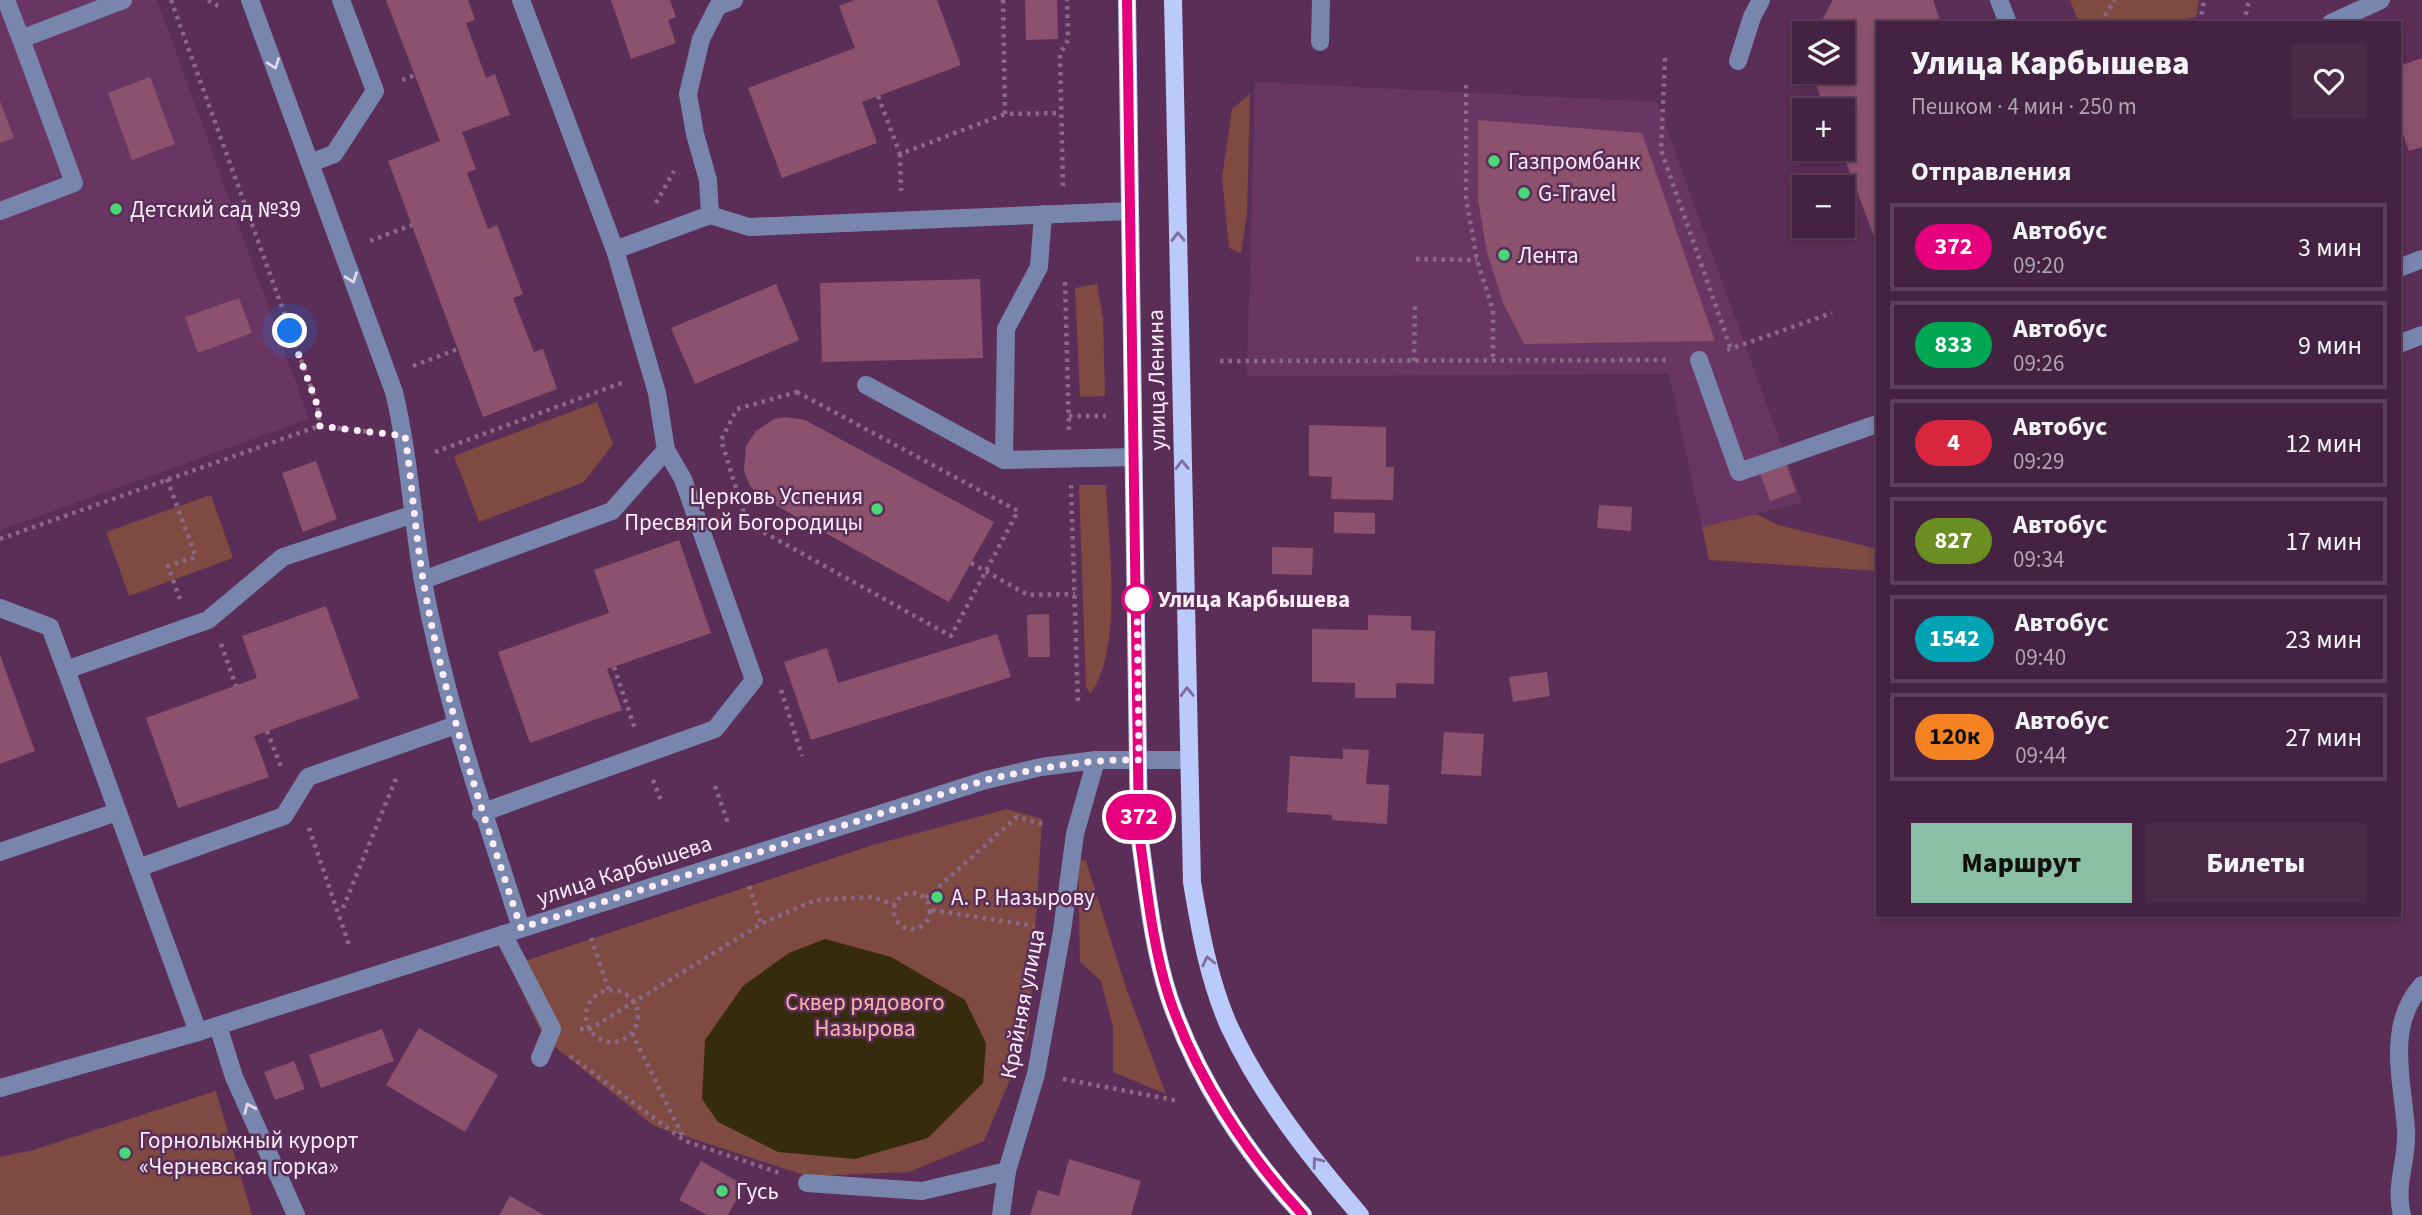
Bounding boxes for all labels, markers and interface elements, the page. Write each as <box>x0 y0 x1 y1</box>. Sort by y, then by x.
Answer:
map controls <box>1792 21 1855 238</box>
button: layers <box>1792 21 1855 84</box>
text: Улица Карбышева <box>1911 40 2190 87</box>
button: heart <box>2292 44 2366 118</box>
one-way arrow <box>266 58 280 70</box>
text: Пешком · 4 мин · 250 m <box>1911 90 2137 123</box>
button: + <box>1792 98 1855 161</box>
place label: Газпромбанк <box>1508 145 1641 178</box>
marker: Газпромбанк <box>1486 153 1502 169</box>
text: Отправления <box>1911 153 2071 190</box>
button: − <box>1792 175 1855 238</box>
place label: G-Travel <box>1538 177 1616 210</box>
marker: G-Travel <box>1516 185 1532 201</box>
place label: Детский сад №39 <box>130 193 301 226</box>
marker: Детский сад №39 <box>108 201 124 217</box>
text: Автобус <box>2013 212 2107 249</box>
text: 372 <box>1934 229 1973 264</box>
text: 3 мин <box>2298 229 2362 266</box>
one-way arrow <box>1170 231 1185 242</box>
place label: Лента <box>1518 239 1579 272</box>
marker: Лента <box>1496 247 1512 263</box>
text: 09:20 <box>2013 249 2064 282</box>
one-way arrow <box>344 271 358 283</box>
street label: улица Ленина <box>1139 309 1174 451</box>
text: Автобус <box>2013 310 2107 347</box>
your location <box>272 313 307 348</box>
text: 833 <box>1934 327 1973 362</box>
text: 9 мин <box>2298 327 2362 364</box>
text: 09:26 <box>2013 347 2064 380</box>
text: Автобус <box>2013 408 2107 445</box>
text: 4 <box>1947 425 1960 460</box>
text: 12 мин <box>2285 425 2362 462</box>
text: 09:29 <box>2013 445 2064 478</box>
one-way arrow <box>1174 459 1189 470</box>
place label: Церковь Успения Пресвятой Богородицы <box>624 480 863 539</box>
marker: Церковь Успения Пресвятой Богородицы <box>869 501 885 517</box>
text: Автобус <box>2013 506 2107 543</box>
text: 827 <box>1934 523 1973 558</box>
text: 17 мин <box>2285 523 2362 560</box>
text: 09:34 <box>2013 543 2064 576</box>
place label: Улица Карбышева <box>1158 583 1350 616</box>
marker: Улица Карбышева <box>1122 584 1152 614</box>
text: Автобус <box>2015 604 2109 641</box>
text: 1542 <box>1929 621 1980 656</box>
text: 23 мин <box>2285 621 2362 658</box>
text: 09:40 <box>2015 641 2066 674</box>
one-way arrow <box>1179 686 1194 697</box>
text: Автобус <box>2015 702 2109 739</box>
text: 120к <box>1929 719 1980 754</box>
text: 27 мин <box>2285 719 2362 756</box>
text: 09:44 <box>2015 739 2067 772</box>
line badge: 372 <box>1099 794 1179 840</box>
text: 372 <box>1120 799 1158 834</box>
button: Маршрут <box>1911 823 2132 903</box>
button: Билеты <box>2146 823 2366 903</box>
street label: улица Карбышева <box>532 827 716 914</box>
place label: А. Р. Назырову <box>951 881 1095 914</box>
marker: А. Р. Назырову <box>929 889 945 905</box>
street label: Крайняя улица <box>992 926 1053 1082</box>
one-way arrow <box>1201 955 1216 967</box>
park label: Сквер рядового Назырова <box>785 986 945 1045</box>
one-way arrow <box>243 1103 257 1115</box>
place label: Горнолыжный курорт «Черневская горка» <box>139 1124 358 1183</box>
marker: Горнолыжный курорт «Черневская горка» <box>117 1145 133 1161</box>
one-way arrow <box>1312 1157 1325 1170</box>
place label: Гусь <box>736 1175 779 1208</box>
marker: Гусь <box>714 1183 730 1199</box>

